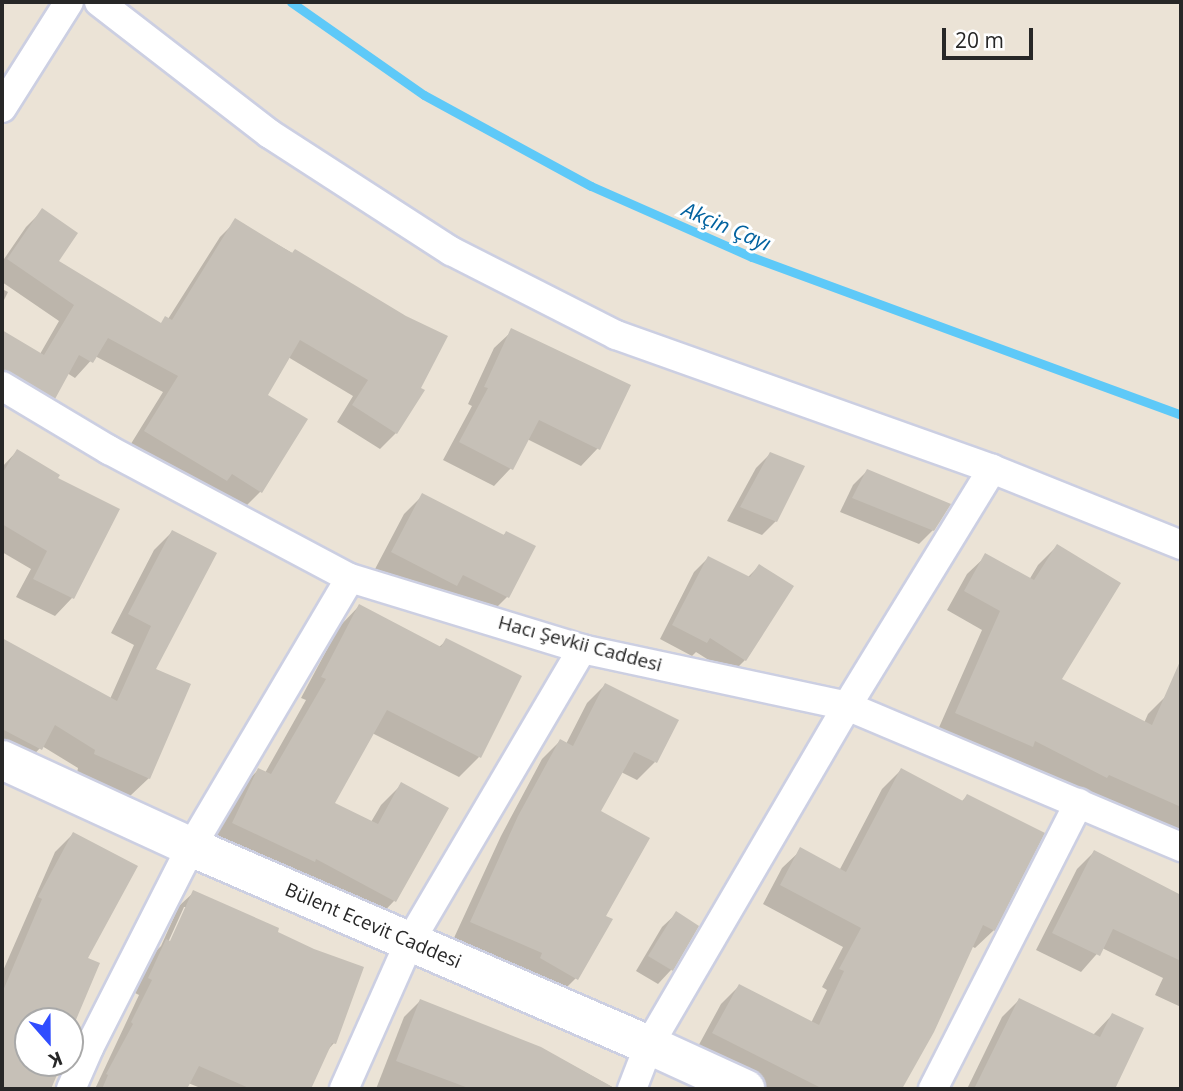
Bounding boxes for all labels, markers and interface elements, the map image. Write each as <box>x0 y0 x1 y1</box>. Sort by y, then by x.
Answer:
scale bar <box>945 14 1036 58</box>
text: 20 m <box>955 26 1004 54</box>
water label: Akçin Çayı <box>679 196 775 256</box>
street label: Hacı Şevkii Caddesi <box>496 611 664 677</box>
street label: Bülent Ecevit Caddesi <box>281 879 465 973</box>
north arrow <box>14 1007 84 1077</box>
text: K <box>45 1045 66 1074</box>

